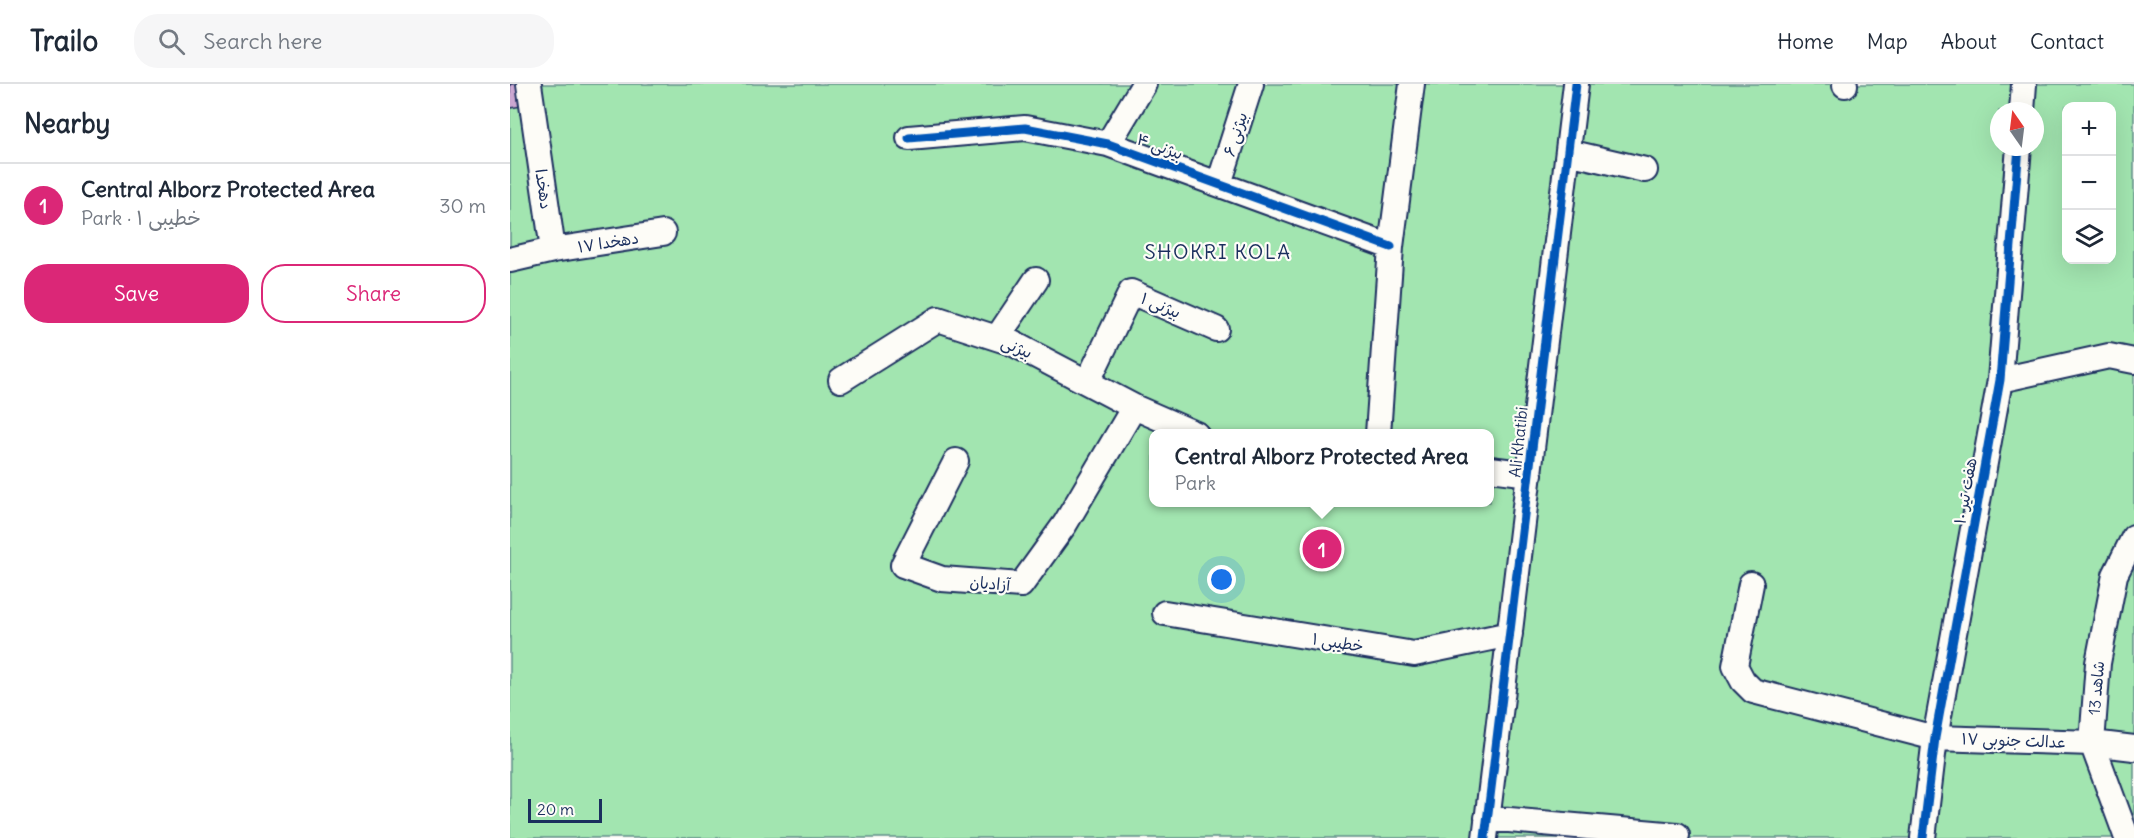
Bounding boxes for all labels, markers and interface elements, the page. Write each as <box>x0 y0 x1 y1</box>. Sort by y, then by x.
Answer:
search box <box>134 14 554 68</box>
text: Trailo <box>30 23 98 59</box>
icon: search <box>155 25 188 58</box>
text: Search here <box>203 27 322 55</box>
text: Home <box>1777 28 1834 55</box>
text: Map <box>1867 28 1908 55</box>
text: About <box>1941 28 1997 55</box>
text: Contact <box>2030 28 2104 55</box>
north arrow <box>1990 102 2044 156</box>
map controls <box>2062 102 2116 264</box>
button: + <box>2062 102 2116 156</box>
text: Nearby <box>24 107 110 140</box>
street label: بیژنی ۶ <box>1218 109 1252 159</box>
street label: بیژنی ۴ <box>1134 128 1186 164</box>
button: − <box>2062 156 2116 210</box>
street label: دهخدا <box>531 168 557 210</box>
text: Central Alborz Protected Area <box>81 175 375 203</box>
text: 1 <box>40 193 47 218</box>
text: 30 m <box>439 193 486 218</box>
text: Park · خطیبی ۱ <box>81 205 201 230</box>
button: layers <box>2062 210 2116 264</box>
street label: دهخدا ۱۷ <box>576 227 640 257</box>
district label: SHOKRI KOLA <box>1144 239 1292 264</box>
button: Save <box>24 264 249 323</box>
button: Share <box>261 264 486 323</box>
street label: بیژنی ۱ <box>1138 288 1184 323</box>
street label: بیژنی <box>998 332 1036 363</box>
street label: Ali Khatibi <box>1504 406 1532 478</box>
popup <box>1149 429 1494 507</box>
text: Central Alborz Protected Area <box>1175 442 1468 470</box>
street label: هفت تیر ۱۰ <box>1949 456 1981 526</box>
text: Park <box>1175 470 1216 495</box>
pin: 1 <box>1302 526 1342 572</box>
your location <box>1207 565 1236 594</box>
street label: آزادیان <box>969 572 1012 594</box>
street label: خطیبی ۱ <box>1311 628 1365 657</box>
street label: شاهد 13 <box>2084 660 2108 716</box>
street label: عدالت جنوبی ۱۷ <box>1961 728 2067 753</box>
scale bar <box>528 796 602 824</box>
text: 20 m <box>537 799 574 819</box>

